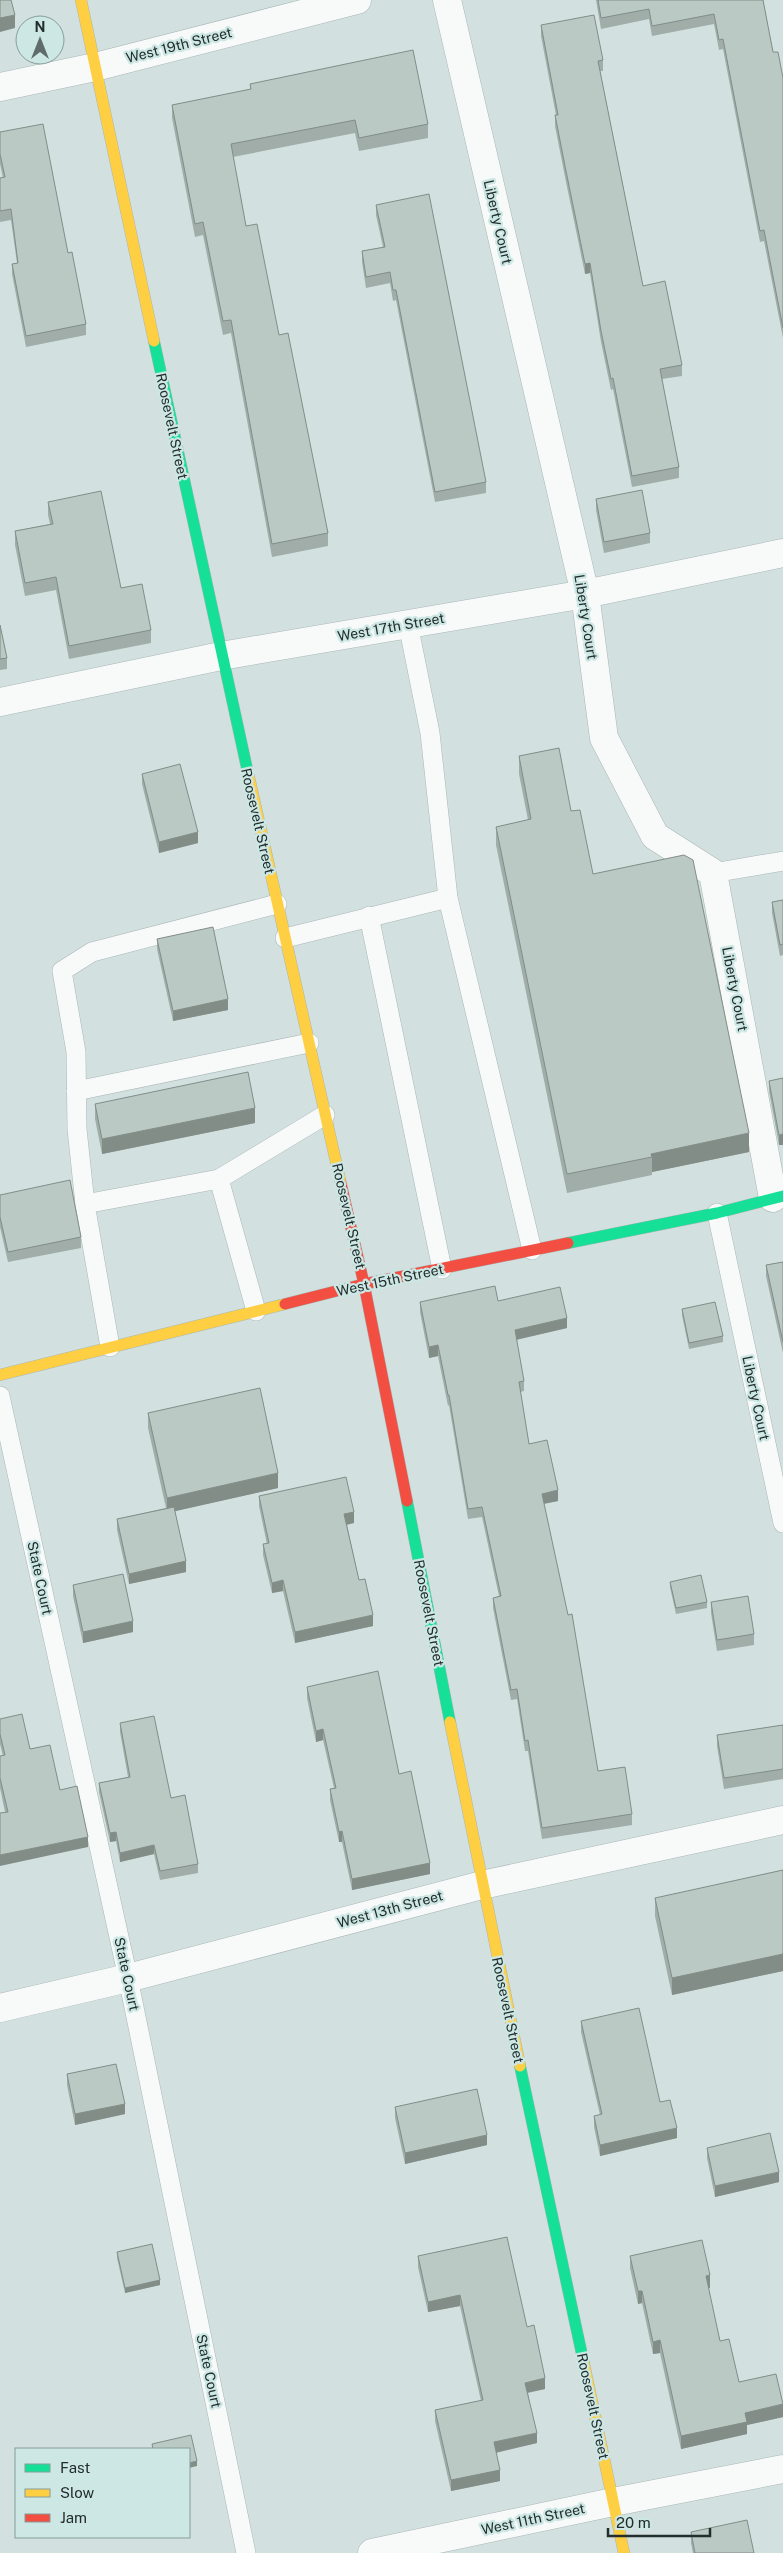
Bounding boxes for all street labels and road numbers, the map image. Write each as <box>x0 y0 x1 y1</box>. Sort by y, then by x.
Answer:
street label: West 19th Street <box>124 24 234 66</box>
street label: Liberty Court <box>481 178 515 266</box>
street label: Roosevelt Street <box>153 371 191 481</box>
street label: Liberty Court <box>571 573 601 661</box>
street label: West 17th Street <box>336 610 446 644</box>
street label: Roosevelt Street <box>238 766 278 876</box>
street label: Liberty Court <box>719 945 751 1033</box>
street label: Roosevelt Street <box>329 1161 369 1271</box>
street label: West 15th Street <box>335 1261 445 1299</box>
street label: Liberty Court <box>739 1354 773 1442</box>
street label: State Court <box>24 1540 56 1616</box>
street label: Roosevelt Street <box>411 1558 447 1668</box>
street label: West 13th Street <box>335 1887 445 1931</box>
street label: State Court <box>111 1936 143 2012</box>
street label: Roosevelt Street <box>489 1955 527 2065</box>
street label: State Court <box>193 2333 225 2409</box>
street label: Roosevelt Street <box>574 2351 612 2461</box>
street label: West 11th Street <box>480 2500 586 2538</box>

